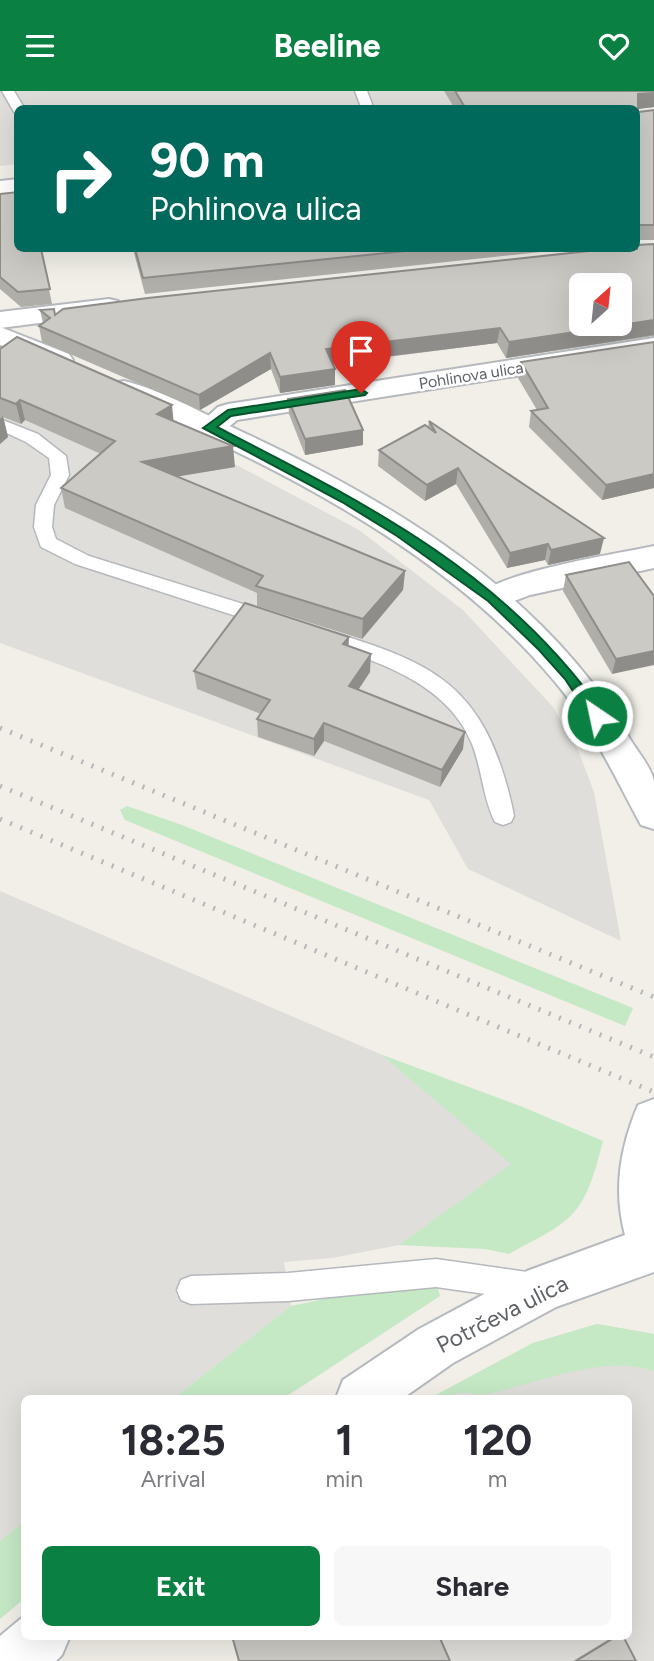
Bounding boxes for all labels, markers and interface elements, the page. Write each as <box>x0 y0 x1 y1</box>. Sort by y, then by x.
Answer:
icon: menu <box>21 27 59 65</box>
text: Beeline <box>273 27 381 65</box>
icon: heart <box>595 27 633 65</box>
text: 90 m <box>150 130 265 189</box>
icon: right <box>35 133 126 224</box>
text: Pohlinova ulica <box>150 190 362 228</box>
north arrow <box>569 273 632 336</box>
map controls <box>569 273 632 336</box>
pin <box>331 321 391 393</box>
icon: arrive <box>342 332 380 370</box>
street label: Pohlinova ulica <box>417 358 525 393</box>
position arrow <box>560 679 634 753</box>
street label: Potrčeva ulica <box>431 1269 573 1359</box>
text: 18:25 <box>121 1415 226 1466</box>
text: 1 <box>335 1415 353 1466</box>
text: 120 <box>463 1415 532 1466</box>
text: Arrival <box>141 1465 206 1493</box>
text: min <box>325 1465 363 1493</box>
text: m <box>488 1465 507 1493</box>
button: Exit <box>42 1546 320 1626</box>
button: Share <box>334 1546 611 1626</box>

